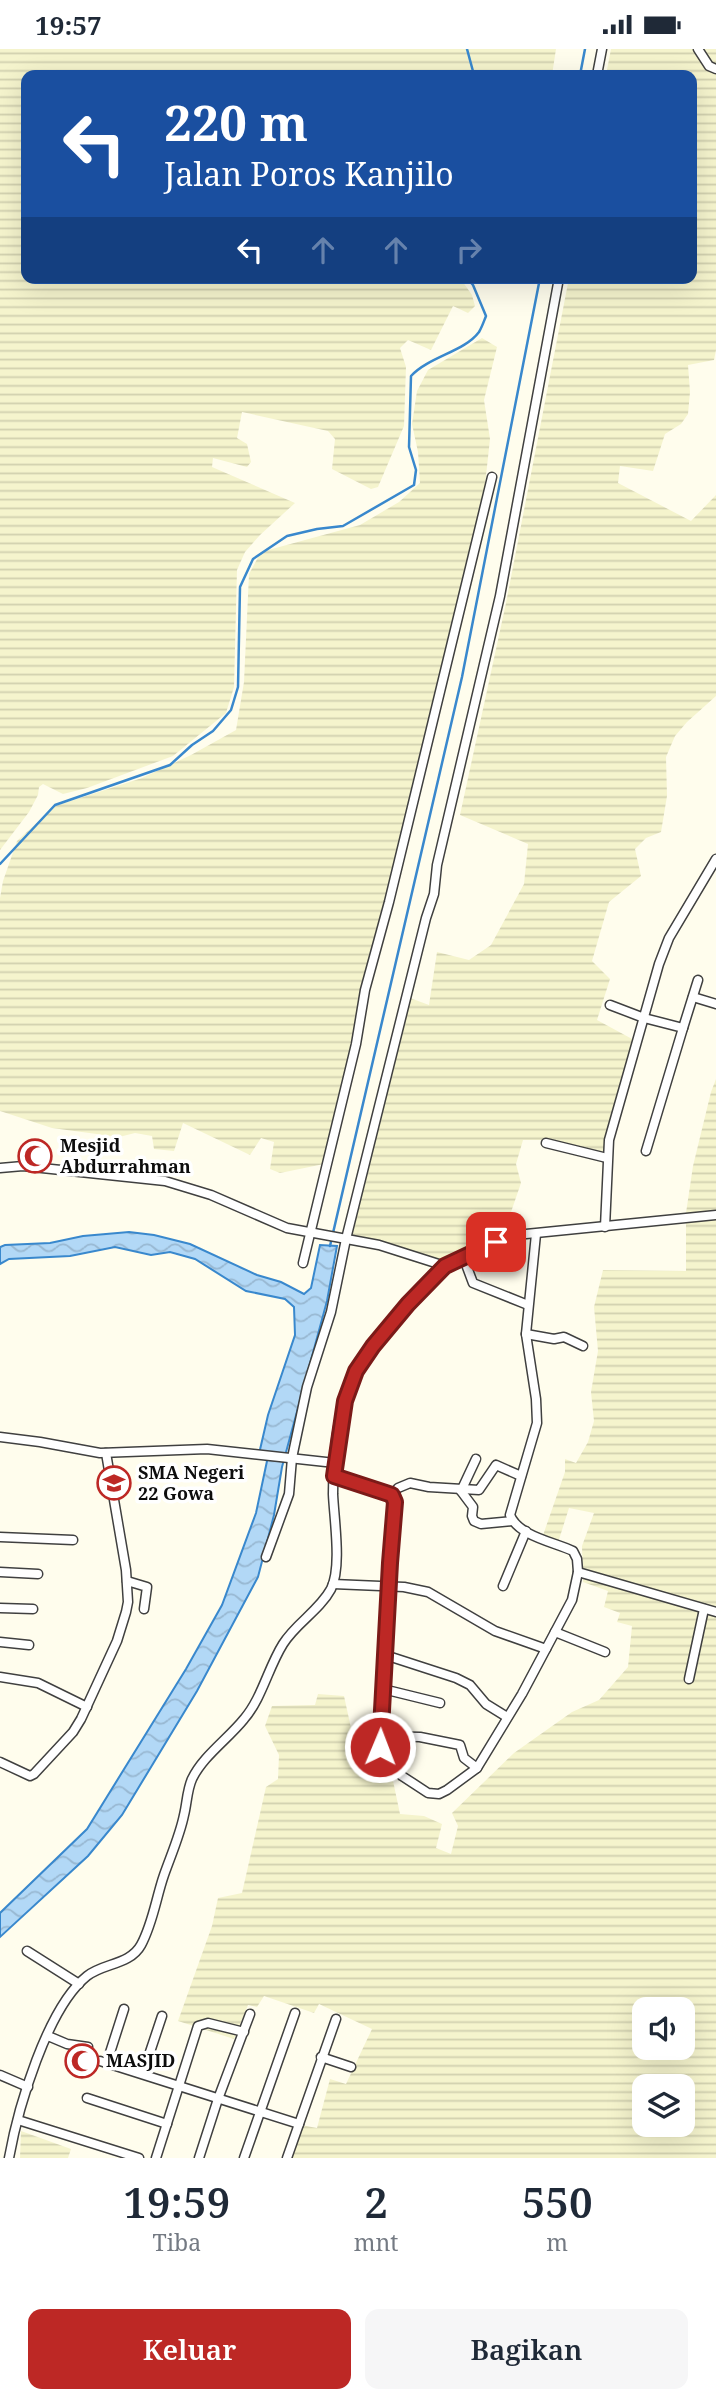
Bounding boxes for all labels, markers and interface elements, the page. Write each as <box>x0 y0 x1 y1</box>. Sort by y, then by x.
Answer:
text: 19:57 <box>35 7 102 43</box>
text: 220 m <box>164 89 308 155</box>
icon: left <box>49 98 140 189</box>
text: Jalan Poros Kanjilo <box>164 152 454 195</box>
icon: left <box>231 231 269 269</box>
icon: ahead <box>304 231 342 269</box>
icon: ahead <box>377 231 415 269</box>
icon: right <box>450 231 488 269</box>
place label: Mesjid Abdurrahman <box>60 1133 191 1178</box>
mosque icon: Mesjid Abdurrahman <box>16 1137 54 1175</box>
pin <box>466 1212 526 1272</box>
icon: arrive <box>477 1223 515 1261</box>
place label: SMA Negeri 22 Gowa <box>138 1460 245 1505</box>
school or university icon: SMA Negeri 22 Gowa <box>95 1464 133 1502</box>
position arrow <box>343 1710 417 1784</box>
map controls <box>632 1997 695 2137</box>
button: sound <box>632 1997 695 2060</box>
mosque icon: MASJID <box>63 2042 101 2080</box>
place label: MASJID <box>106 2048 175 2072</box>
button: layers <box>632 2074 695 2137</box>
text: 19:59 <box>123 2173 230 2230</box>
text: 2 <box>364 2173 388 2230</box>
text: 550 <box>522 2173 593 2230</box>
text: Tiba <box>153 2226 201 2258</box>
text: mnt <box>354 2226 398 2258</box>
text: m <box>546 2226 568 2258</box>
button: Keluar <box>28 2309 351 2389</box>
button: Bagikan <box>365 2309 688 2389</box>

